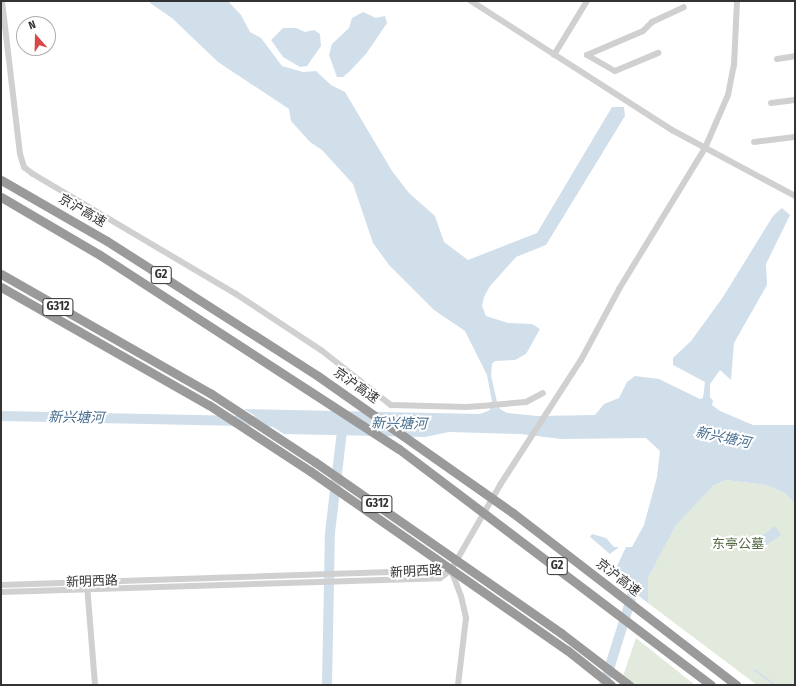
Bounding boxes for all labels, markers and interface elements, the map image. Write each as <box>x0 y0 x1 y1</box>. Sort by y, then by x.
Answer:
north arrow <box>16 16 56 56</box>
text: N <box>27 18 37 32</box>
street label: 京沪高速 <box>56 191 108 231</box>
road number: G2 <box>150 265 172 285</box>
road number: G312 <box>42 297 74 317</box>
street label: 京沪高速 <box>330 365 382 407</box>
water label: 新兴塘河 <box>48 409 104 427</box>
water label: 新兴塘河 <box>371 415 427 433</box>
water label: 新兴塘河 <box>694 424 752 452</box>
road number: G312 <box>361 494 393 514</box>
park label: 东亭公墓 <box>712 536 764 552</box>
road number: G2 <box>546 556 568 576</box>
street label: 京沪高速 <box>593 556 643 600</box>
street label: 新明西路 <box>390 563 442 581</box>
street label: 新明西路 <box>66 573 118 591</box>

